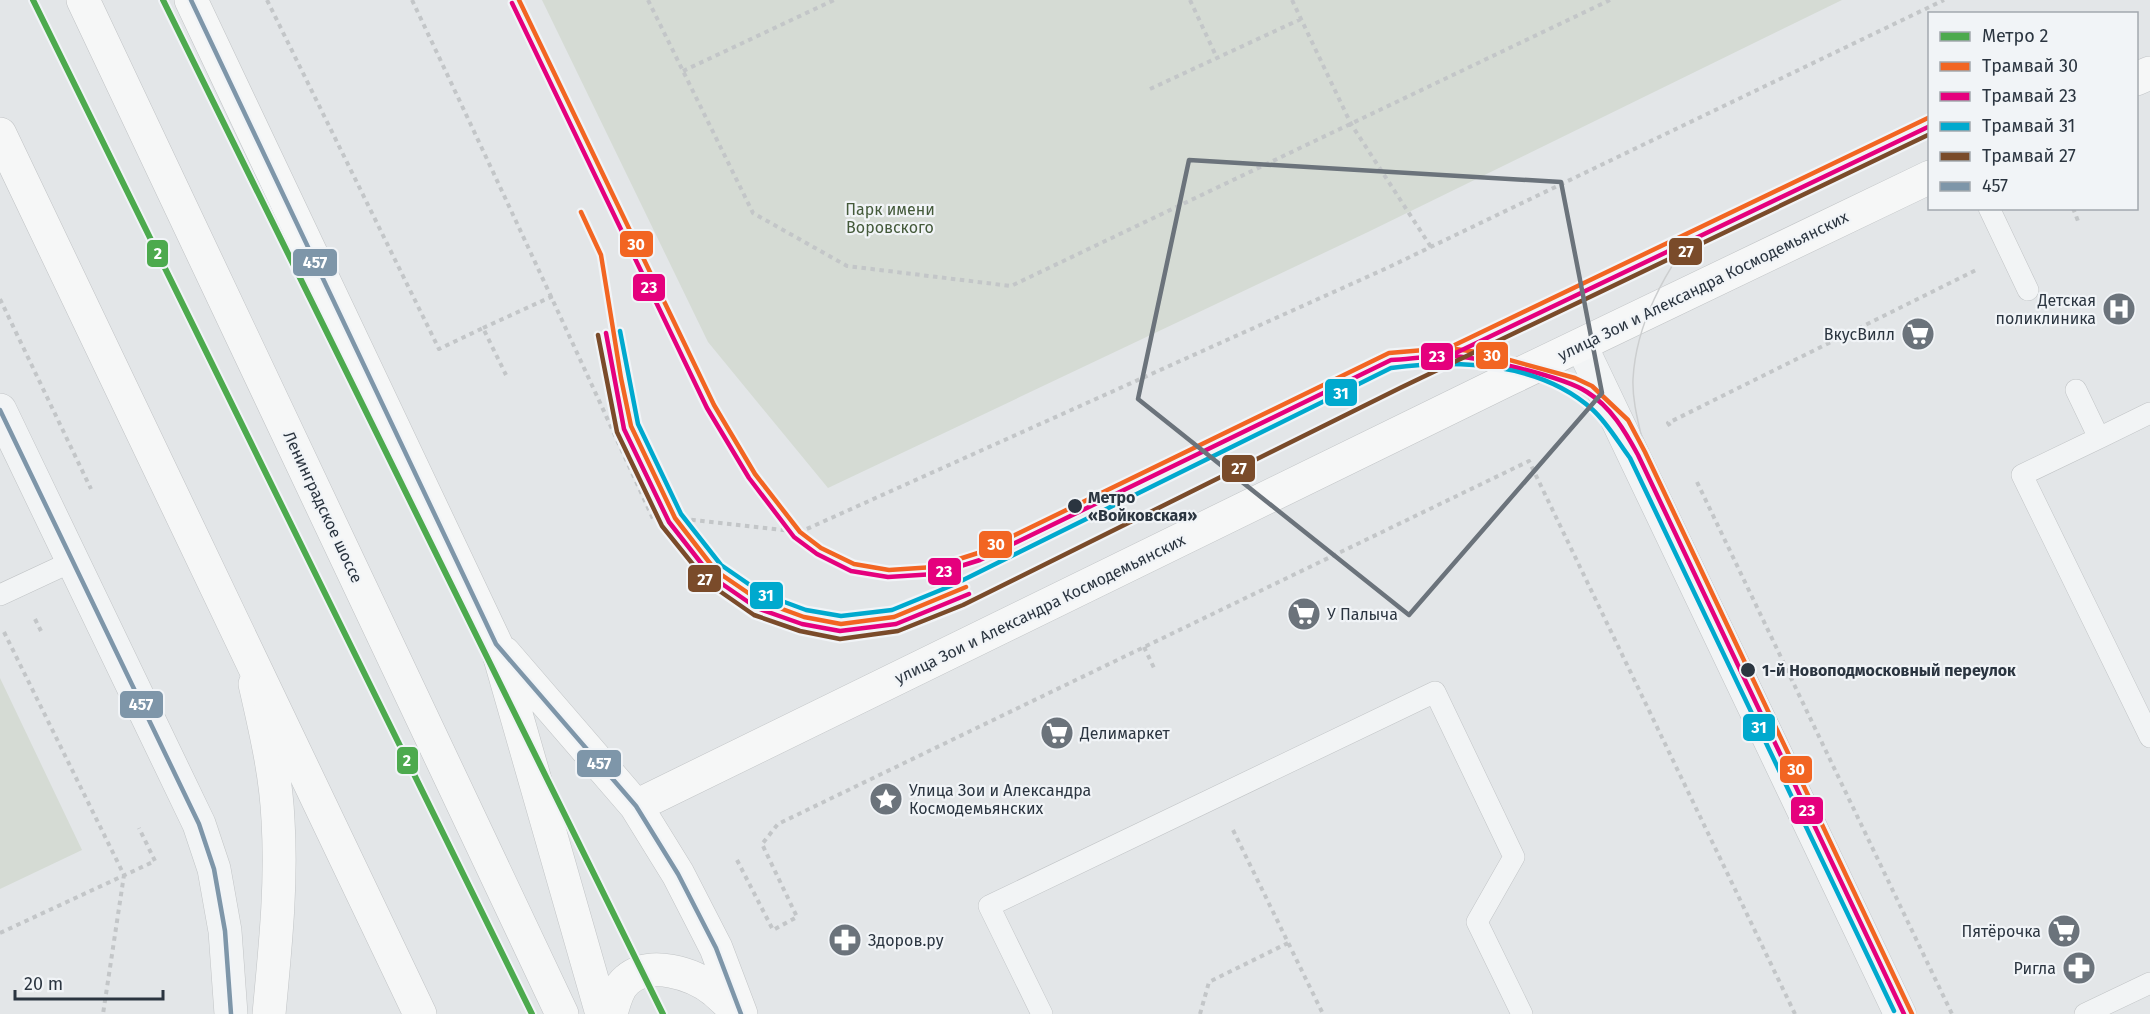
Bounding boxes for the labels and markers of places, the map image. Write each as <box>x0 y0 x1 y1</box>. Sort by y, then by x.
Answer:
place label: Детская поликлиника <box>1996 291 2096 328</box>
hospital icon: Детская поликлиника <box>2101 291 2137 327</box>
supermarket icon: ВкусВилл <box>1900 316 1936 352</box>
place label: ВкусВилл <box>1824 325 1895 344</box>
place label: Метро «Войковская» <box>1088 488 1197 525</box>
marker: Метро «Войковская» <box>1066 497 1084 515</box>
supermarket icon: У Палыча <box>1286 596 1322 632</box>
place label: У Палыча <box>1327 605 1398 624</box>
marker: 1-й Новоподмосковный переулок <box>1739 661 1757 679</box>
place label: 1-й Новоподмосковный переулок <box>1762 661 2016 680</box>
supermarket icon: Делимаркет <box>1039 715 1075 751</box>
place label: Делимаркет <box>1079 724 1171 743</box>
place icon: Улица Зои и Александра Космодемьянских <box>868 781 904 817</box>
place label: Улица Зои и Александра Космодемьянских <box>909 781 1091 818</box>
supermarket icon: Пятёрочка <box>2046 913 2082 949</box>
pharmacy icon: Здоров.ру <box>827 922 863 958</box>
place label: Пятёрочка <box>1961 922 2041 941</box>
place label: Здоров.ру <box>868 931 944 950</box>
pharmacy icon: Ригла <box>2061 950 2097 986</box>
place label: Ригла <box>2013 959 2056 978</box>

